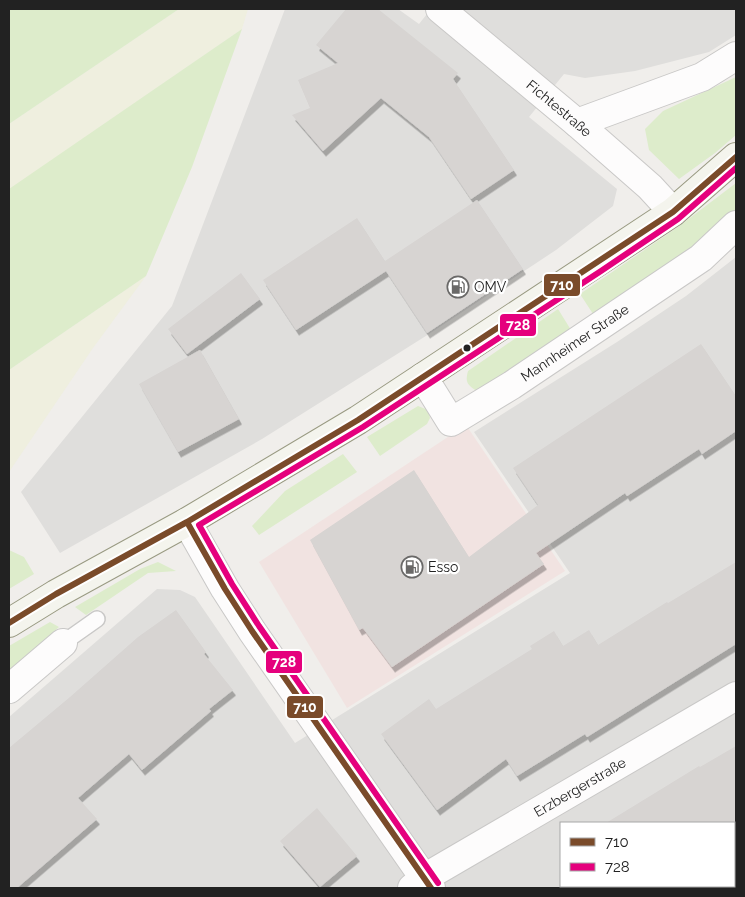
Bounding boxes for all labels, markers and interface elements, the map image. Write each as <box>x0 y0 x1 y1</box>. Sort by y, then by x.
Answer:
street label: Fichtestraße <box>523 76 595 140</box>
line badge: 710 <box>543 273 581 297</box>
fuel station icon: OMV <box>446 275 470 299</box>
text: 710 <box>550 277 574 293</box>
place label: OMV <box>474 279 507 295</box>
street label: Mannheimer Straße <box>518 301 632 385</box>
line badge: 728 <box>499 313 537 337</box>
text: 728 <box>506 317 530 333</box>
unlabelled marker <box>462 343 472 353</box>
fuel station icon: Esso <box>400 555 424 579</box>
place label: Esso <box>428 559 458 575</box>
line badge: 728 <box>265 650 303 674</box>
text: 728 <box>272 654 296 670</box>
line badge: 710 <box>286 695 324 719</box>
text: 710 <box>293 699 317 715</box>
street label: Erzbergerstraße <box>531 754 629 820</box>
legend <box>560 822 735 887</box>
text: 710 <box>605 833 629 851</box>
text: 728 <box>605 858 630 876</box>

